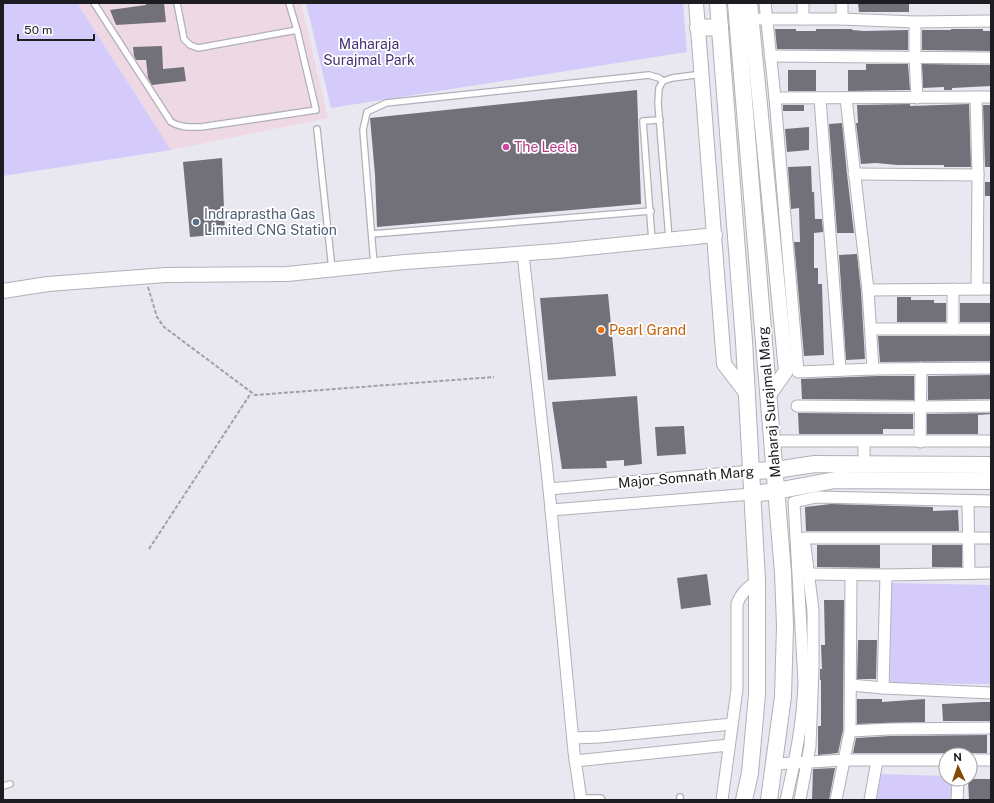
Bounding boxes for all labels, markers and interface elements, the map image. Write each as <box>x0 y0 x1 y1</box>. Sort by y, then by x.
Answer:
scale bar <box>18 16 94 42</box>
text: 50 m <box>24 23 52 37</box>
park label: Maharaja Surajmal Park <box>323 36 415 68</box>
place label: The Leela <box>514 139 577 155</box>
marker: The Leela <box>501 142 511 152</box>
place label: Indraprastha Gas Limited CNG Station <box>204 206 337 238</box>
marker: Indraprastha Gas Limited CNG Station <box>191 217 201 227</box>
place label: Pearl Grand <box>609 322 686 338</box>
marker: Pearl Grand <box>596 325 606 335</box>
street label: Maharaj Surajmal Marg <box>754 325 784 478</box>
street label: Major Somnath Marg <box>617 463 755 491</box>
north arrow <box>938 747 978 787</box>
text: N <box>953 751 962 763</box>

